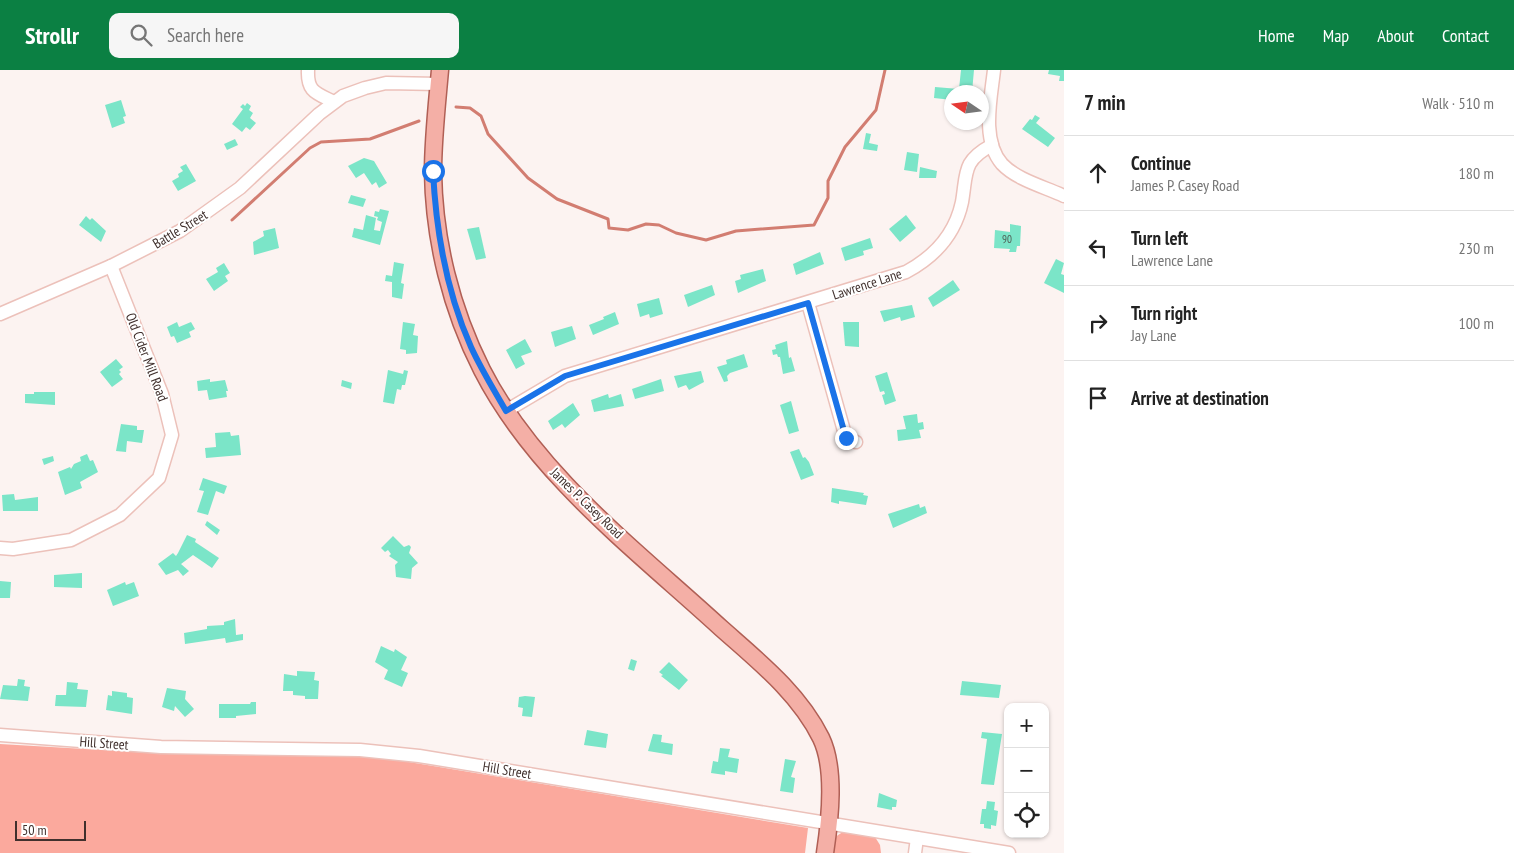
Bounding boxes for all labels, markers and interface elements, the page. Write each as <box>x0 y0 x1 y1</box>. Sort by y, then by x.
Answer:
search box <box>109 13 459 58</box>
text: Strollr <box>25 20 79 51</box>
icon: search <box>127 21 155 49</box>
text: Search here <box>167 23 244 47</box>
text: Home <box>1258 24 1295 47</box>
text: Map <box>1323 24 1349 47</box>
text: About <box>1377 24 1414 47</box>
text: Contact <box>1442 24 1489 47</box>
north arrow <box>944 85 989 130</box>
text: 7 min <box>1084 89 1126 116</box>
text: Walk · 510 m <box>1422 93 1494 113</box>
text: Continue <box>1131 151 1191 175</box>
icon: ahead <box>1084 159 1112 187</box>
route start <box>422 160 445 183</box>
text: 180 m <box>1459 163 1494 183</box>
text: James P. Casey Road <box>1131 175 1239 195</box>
street label: Battle Street <box>149 206 211 252</box>
text: Turn left <box>1131 226 1188 250</box>
house number: 90 <box>1002 232 1012 246</box>
icon: left <box>1084 234 1112 262</box>
text: 230 m <box>1459 238 1494 258</box>
text: Lawrence Lane <box>1131 250 1213 270</box>
street label: Lawrence Lane <box>830 264 904 304</box>
text: Turn right <box>1131 301 1197 325</box>
icon: right <box>1084 309 1112 337</box>
street label: Old Cider Mill Road <box>122 310 172 404</box>
text: 100 m <box>1459 313 1494 333</box>
text: Jay Lane <box>1131 325 1177 345</box>
icon: arrive <box>1084 384 1112 412</box>
text: Arrive at destination <box>1131 386 1269 410</box>
route end <box>835 427 858 450</box>
street label: James P. Casey Road <box>546 463 627 542</box>
map controls <box>1004 703 1049 838</box>
button: + <box>1004 703 1049 748</box>
street label: Hill Street <box>79 732 129 754</box>
button: − <box>1004 748 1049 793</box>
street label: Hill Street <box>481 757 533 783</box>
button: locate <box>1004 793 1049 838</box>
scale bar <box>15 818 86 841</box>
text: 50 m <box>22 821 47 839</box>

